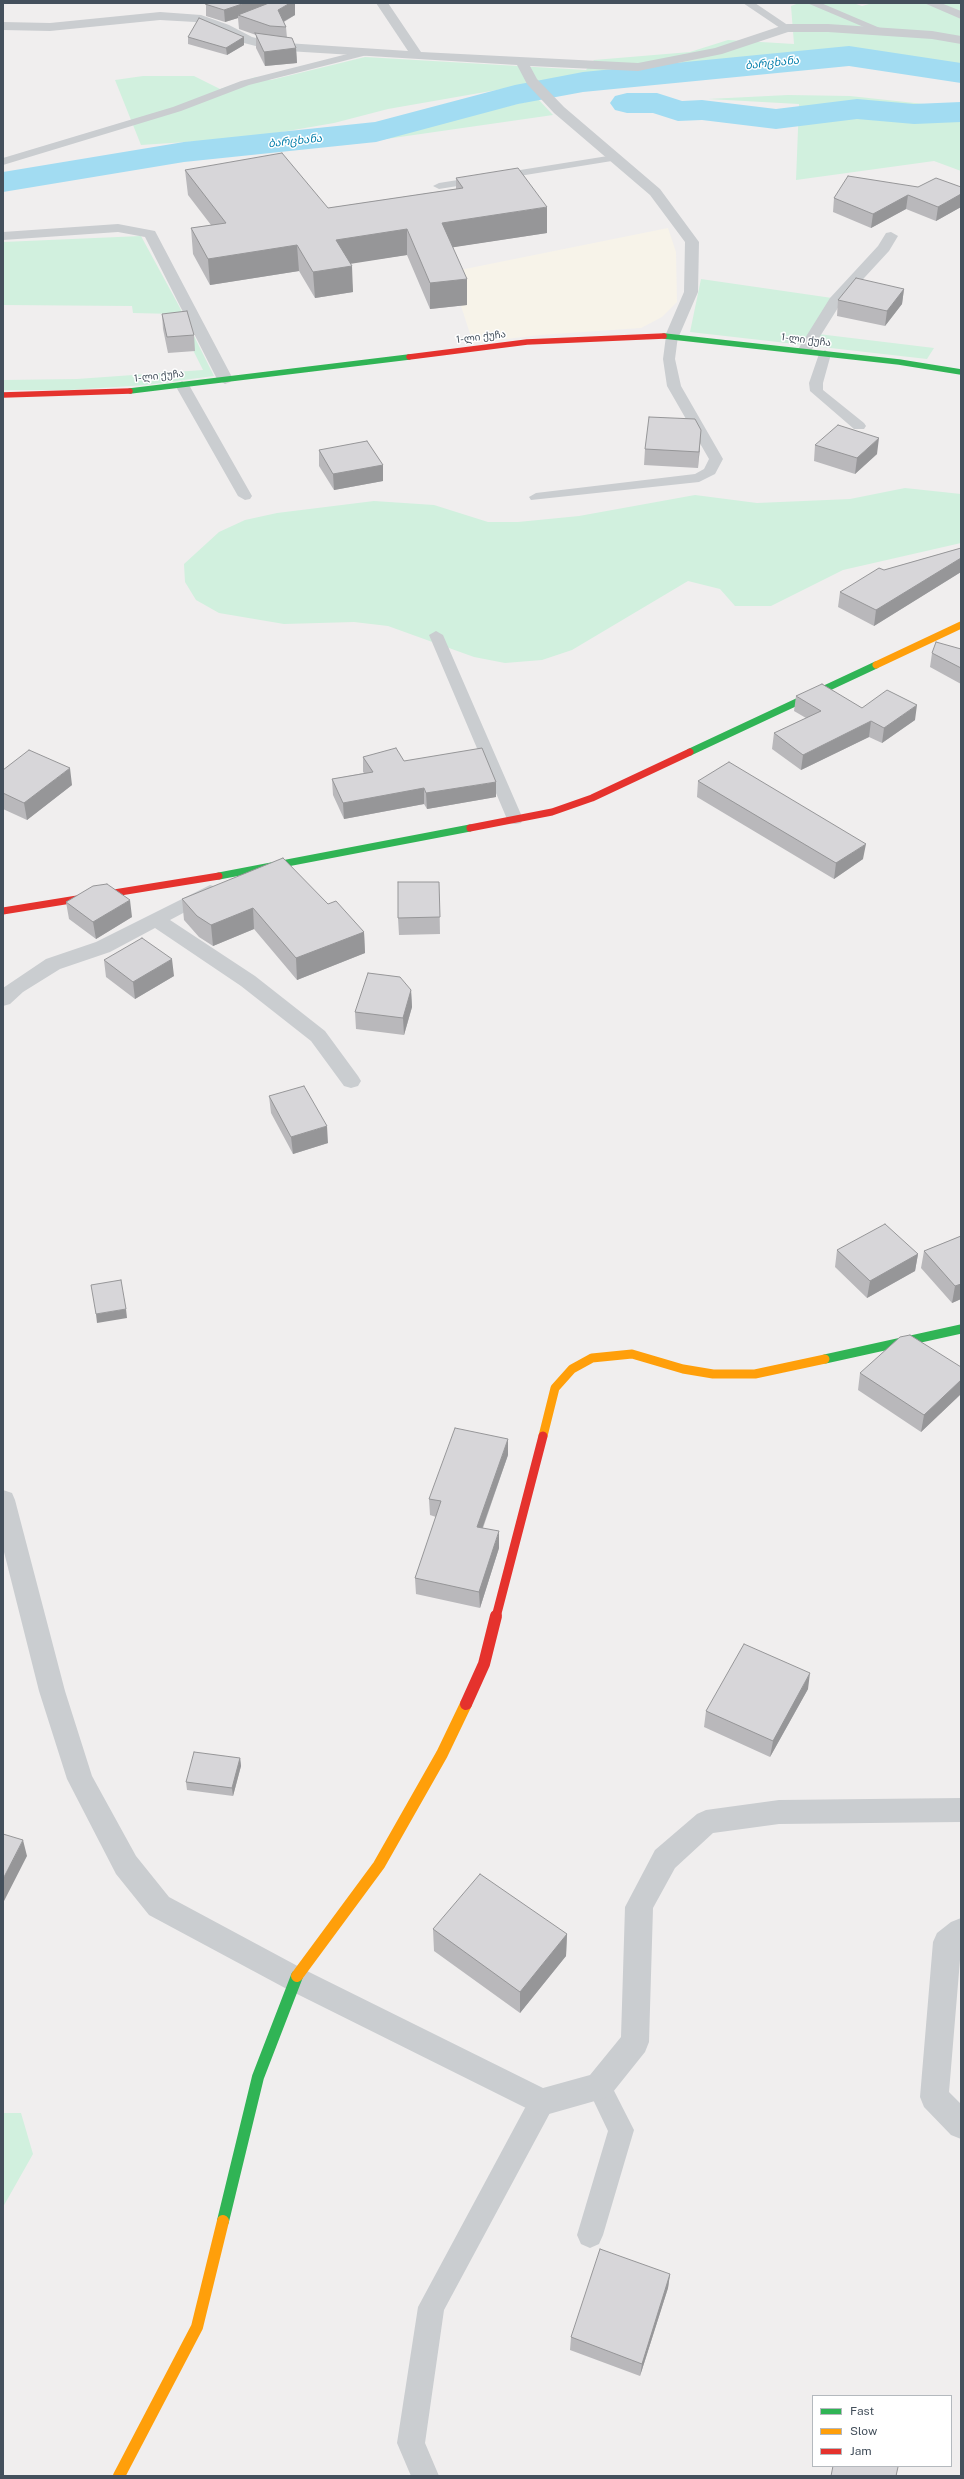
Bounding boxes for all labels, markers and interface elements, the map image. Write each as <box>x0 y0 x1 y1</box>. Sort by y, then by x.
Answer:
water label: ბარცხანა <box>744 54 800 72</box>
water label: ბარცხანა <box>267 132 323 150</box>
street label: 1-ლი ქუჩა <box>455 328 507 346</box>
street label: 1-ლი ქუჩა <box>780 331 832 349</box>
street label: 1-ლი ქუჩა <box>133 367 185 385</box>
legend <box>812 2395 952 2467</box>
text: Fast <box>850 2404 874 2418</box>
text: Slow <box>850 2424 877 2438</box>
text: Jam <box>850 2444 872 2458</box>

